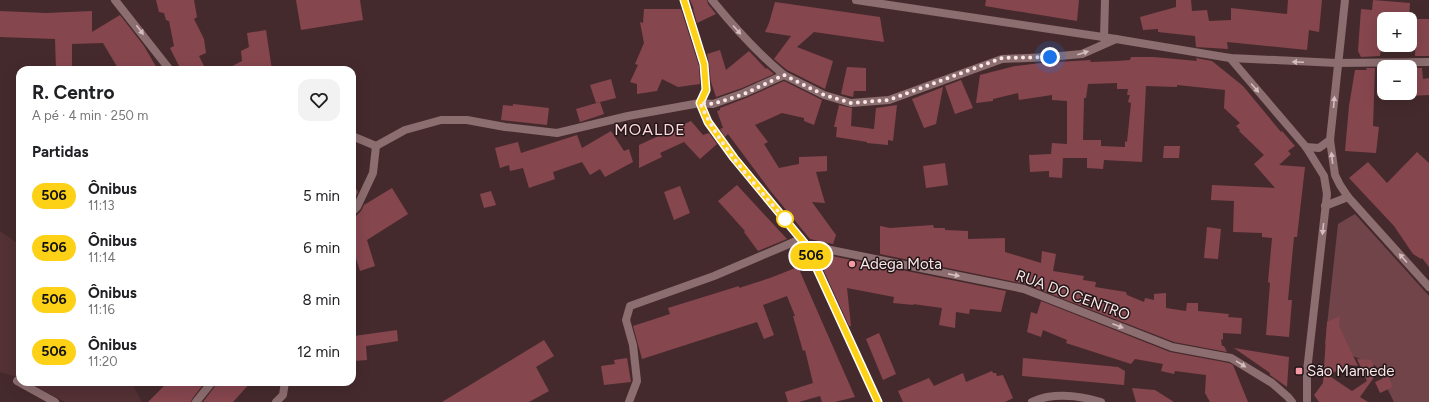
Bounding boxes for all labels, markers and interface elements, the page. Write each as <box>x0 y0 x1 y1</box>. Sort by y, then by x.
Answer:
map controls <box>1377 12 1417 100</box>
button: + <box>1377 12 1417 52</box>
one-way arrow <box>135 25 144 36</box>
one-way arrow <box>732 25 742 35</box>
your location <box>1040 47 1060 67</box>
one-way arrow <box>1078 50 1090 56</box>
one-way arrow <box>1292 58 1304 65</box>
button: − <box>1377 60 1417 100</box>
button: heart <box>298 79 340 121</box>
text: R. Centro <box>32 81 114 104</box>
one-way arrow <box>1250 83 1259 92</box>
one-way arrow <box>1330 96 1337 108</box>
text: A pé · 4 min · 250 m <box>32 108 148 123</box>
district label: MOALDE <box>614 120 686 139</box>
text: Partidas <box>32 143 88 161</box>
one-way arrow <box>1329 152 1336 164</box>
text: Ônibus <box>88 180 137 198</box>
text: 506 <box>41 187 67 204</box>
text: 5 min <box>303 187 340 205</box>
text: 11:13 <box>88 198 114 213</box>
unlabelled marker <box>776 210 794 228</box>
one-way arrow <box>1319 223 1326 235</box>
text: Ônibus <box>88 232 137 250</box>
text: 506 <box>41 239 67 256</box>
text: 6 min <box>303 239 340 257</box>
line badge: 506 <box>788 243 834 269</box>
text: 506 <box>798 247 824 264</box>
text: 11:14 <box>88 250 115 265</box>
one-way arrow <box>1398 253 1408 263</box>
place label: Adega Mota <box>860 255 942 273</box>
marker: Adega Mota <box>847 259 857 269</box>
street label: RUA DO CENTRO <box>1013 266 1133 324</box>
one-way arrow <box>948 272 960 278</box>
text: Ônibus <box>88 284 137 302</box>
text: 506 <box>41 291 67 308</box>
text: 8 min <box>302 291 340 309</box>
text: 11:16 <box>88 302 115 317</box>
one-way arrow <box>1112 323 1124 329</box>
text: Ônibus <box>88 336 137 354</box>
text: 506 <box>41 343 67 360</box>
text: 12 min <box>297 343 340 361</box>
text: 11:20 <box>88 354 118 369</box>
one-way arrow <box>1235 361 1247 368</box>
place label: São Mamede <box>1307 362 1395 380</box>
marker: São Mamede <box>1294 366 1304 376</box>

